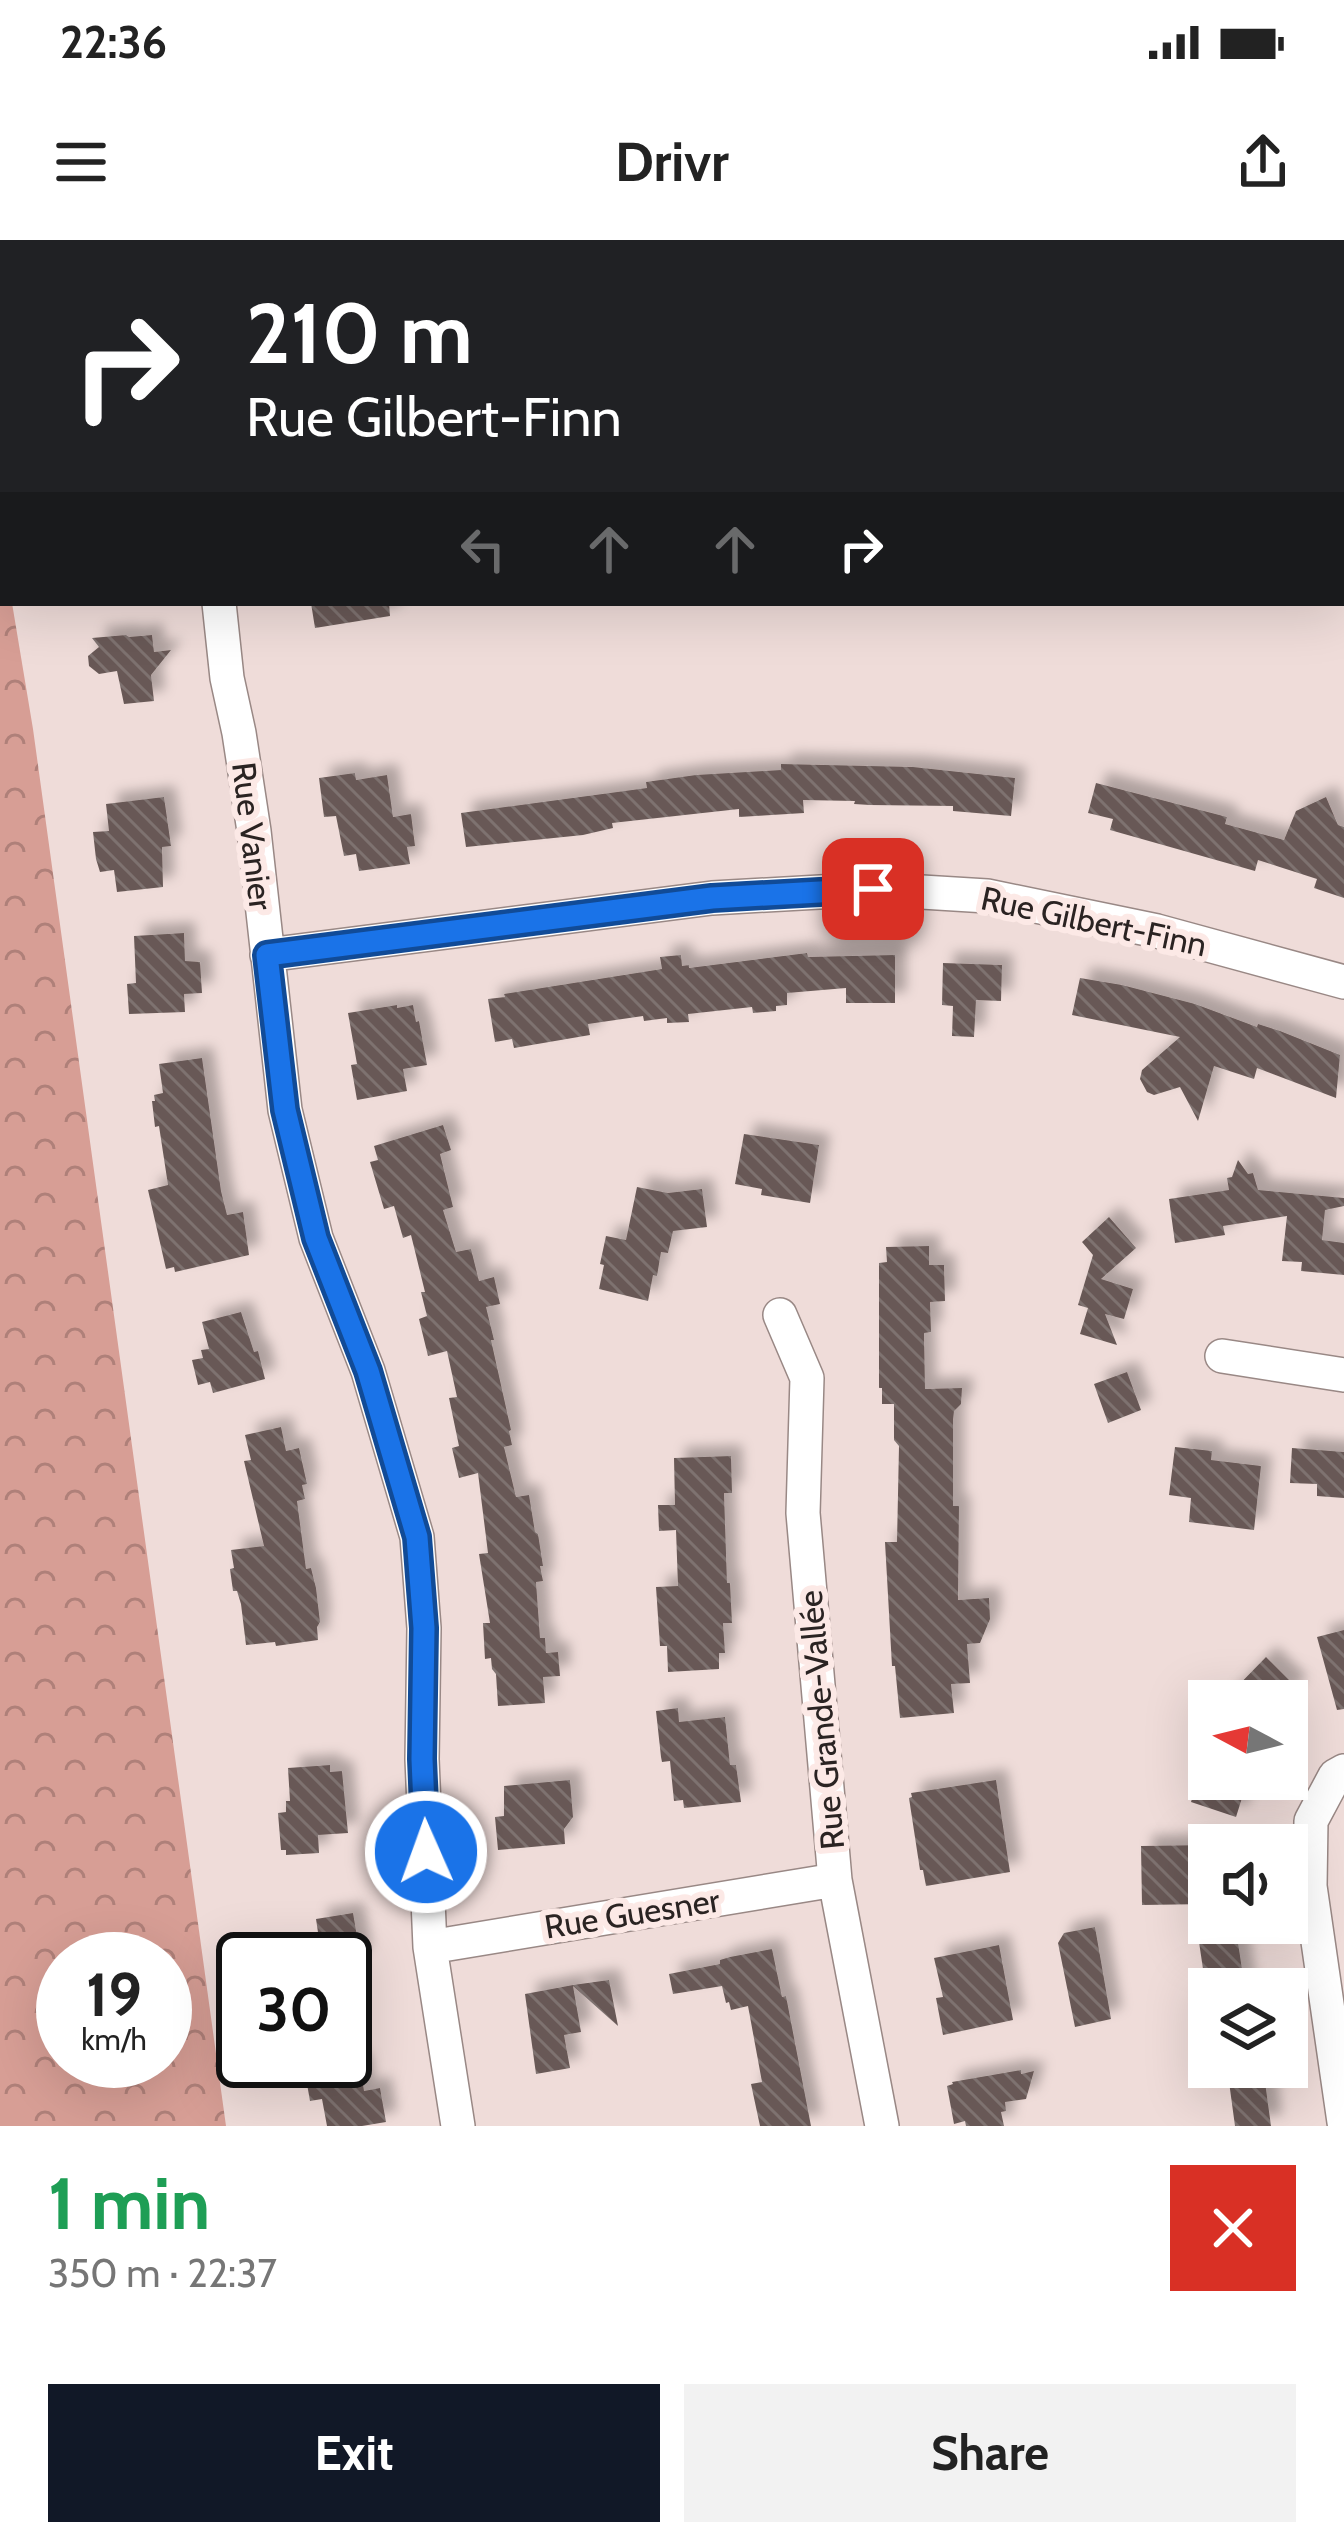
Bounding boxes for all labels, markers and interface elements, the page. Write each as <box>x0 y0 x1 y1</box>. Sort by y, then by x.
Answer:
text: 22:36 <box>60 15 167 69</box>
icon: menu <box>48 129 114 195</box>
text: Drivr <box>615 129 729 195</box>
icon: share <box>1230 129 1296 195</box>
text: 210 m <box>246 282 473 384</box>
icon: right <box>48 288 204 444</box>
text: Rue Gilbert-Finn <box>246 384 622 450</box>
icon: left <box>450 516 516 582</box>
icon: ahead <box>576 516 642 582</box>
icon: ahead <box>702 516 768 582</box>
icon: right <box>828 516 894 582</box>
street label: Rue Vanier <box>224 760 282 913</box>
pin <box>822 838 924 940</box>
icon: arrive <box>840 856 906 922</box>
street label: Rue Gilbert-Finn <box>978 878 1210 964</box>
street label: Rue Grande-Vallée <box>790 1589 852 1851</box>
north arrow <box>1188 1680 1308 1800</box>
map controls <box>1188 1680 1308 2088</box>
position arrow <box>363 1789 489 1915</box>
button: sound <box>1188 1824 1308 1944</box>
street label: Rue Guesner <box>542 1879 723 1947</box>
speed limit sign: 30 <box>216 1932 372 2088</box>
text: 19 <box>86 1958 142 2031</box>
button: layers <box>1188 1968 1308 2088</box>
text: km/h <box>81 2021 147 2058</box>
text: 1 min <box>48 2160 210 2247</box>
button: close <box>1170 2165 1296 2291</box>
text: 350 m · 22:37 <box>48 2249 277 2297</box>
button: Exit <box>48 2384 660 2522</box>
button: Share <box>684 2384 1296 2522</box>

